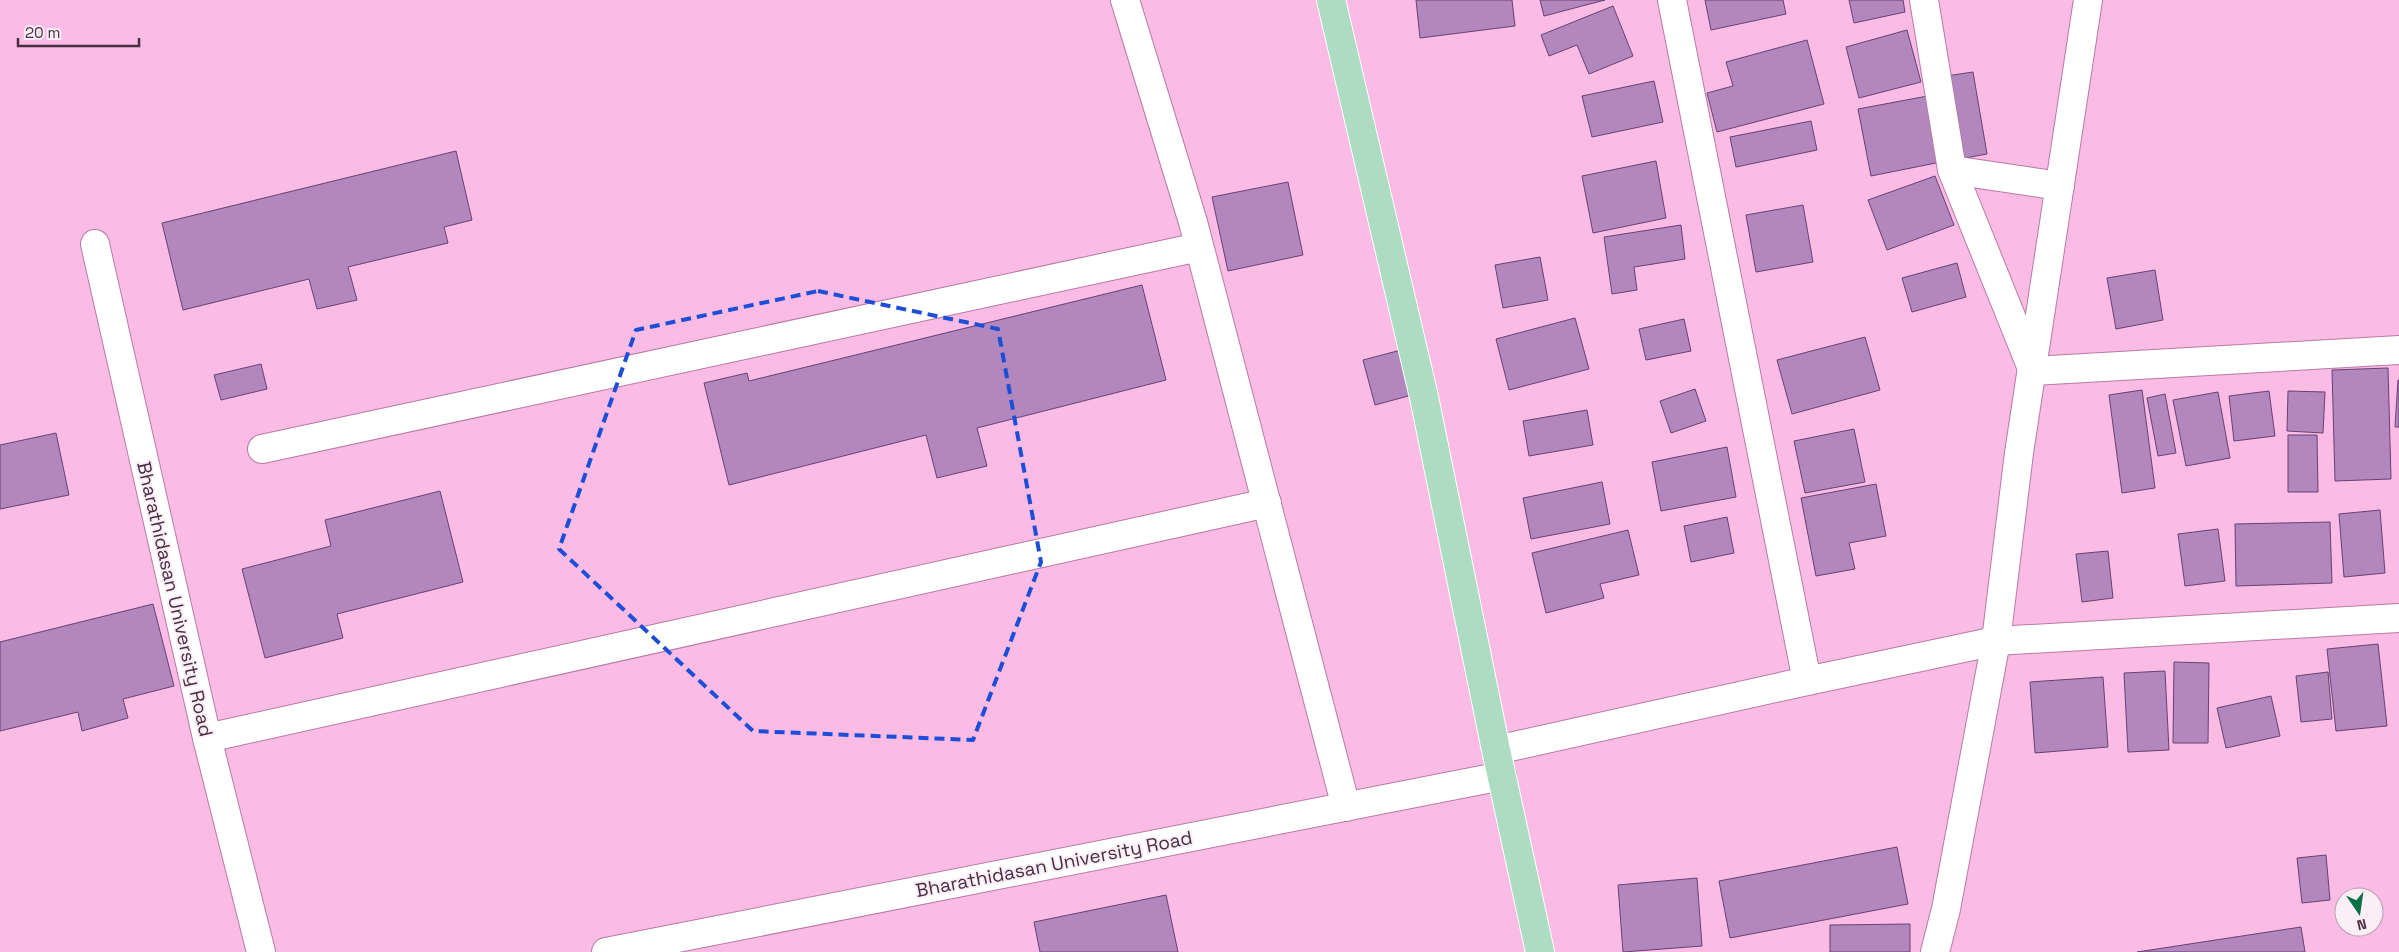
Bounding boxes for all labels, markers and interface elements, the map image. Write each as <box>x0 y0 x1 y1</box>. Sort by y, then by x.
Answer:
scale bar <box>18 15 139 47</box>
text: 20 m <box>25 23 60 42</box>
street label: Bharathidasan University Road <box>131 459 219 739</box>
street label: Bharathidasan University Road <box>913 825 1195 903</box>
north arrow <box>2334 887 2384 937</box>
text: N <box>2355 915 2369 934</box>

